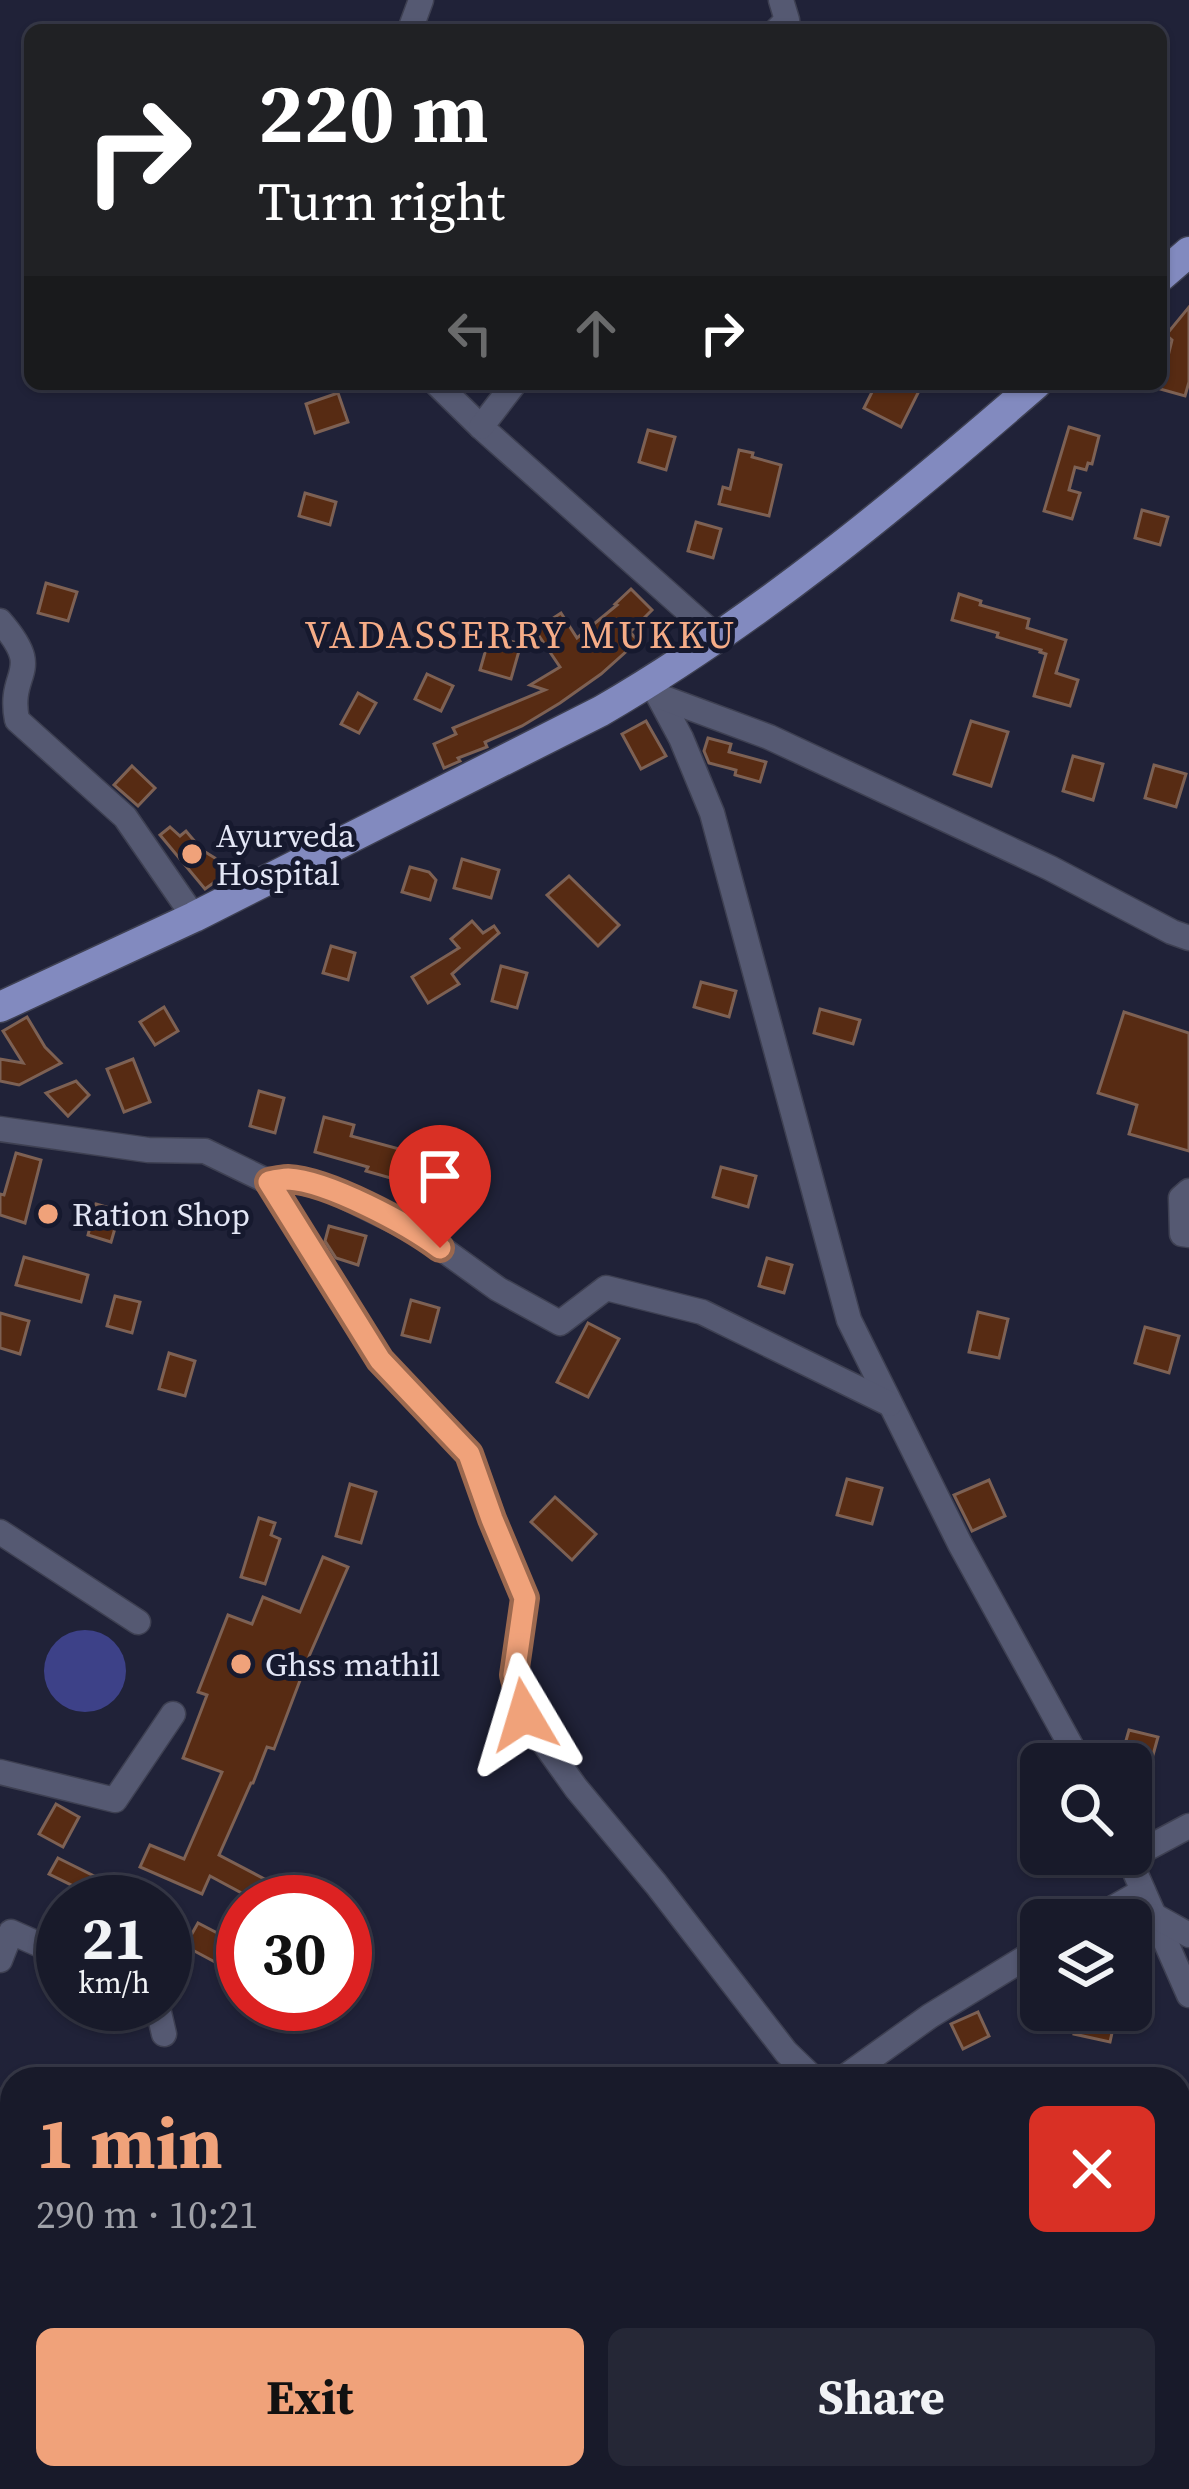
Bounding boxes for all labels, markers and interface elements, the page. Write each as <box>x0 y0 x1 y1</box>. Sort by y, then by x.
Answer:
text: 220 m <box>258 55 489 170</box>
icon: right <box>60 72 216 228</box>
text: Turn right <box>258 164 505 238</box>
icon: left <box>437 300 503 366</box>
icon: ahead <box>563 300 629 366</box>
icon: right <box>689 300 755 366</box>
district label: VADASSERRY MUKKU <box>304 608 738 661</box>
place label: Ayurveda Hospital <box>216 813 355 896</box>
marker: Ayurveda Hospital <box>179 841 205 867</box>
pin <box>389 1125 491 1248</box>
icon: arrive <box>407 1143 473 1209</box>
place label: Ration Shop <box>72 1192 250 1237</box>
marker: Ration Shop <box>35 1201 61 1227</box>
place label: Ghss mathil <box>265 1642 441 1687</box>
marker: Ghss mathil <box>228 1651 254 1677</box>
position arrow <box>461 1652 587 1778</box>
map controls <box>1020 1743 1152 2031</box>
button: search <box>1020 1743 1152 1875</box>
speed limit sign: 30 <box>216 1875 372 2031</box>
text: 21 <box>81 1897 147 1979</box>
button: layers <box>1020 1899 1152 2031</box>
text: km/h <box>78 1962 150 2003</box>
text: 1 min <box>36 2093 223 2192</box>
button: close <box>1029 2106 1155 2232</box>
text: 290 m · 10:21 <box>36 2188 258 2241</box>
button: Exit <box>36 2328 584 2466</box>
button: Share <box>608 2328 1155 2466</box>

